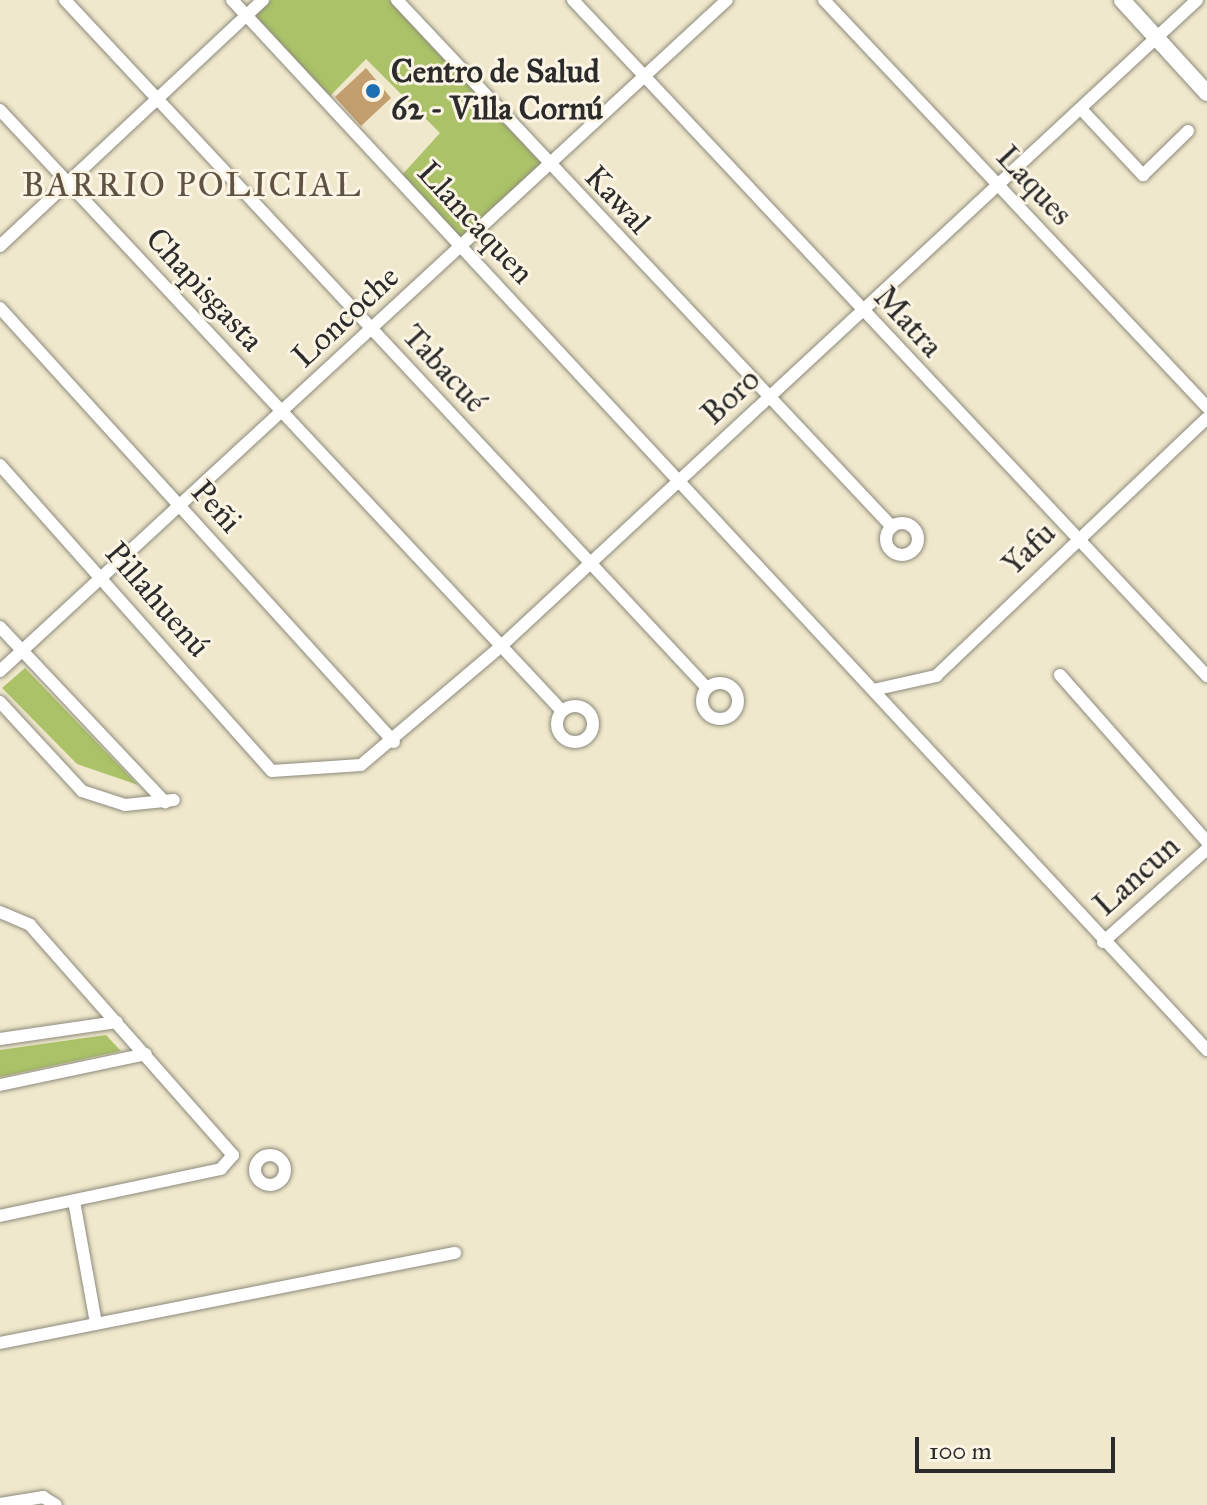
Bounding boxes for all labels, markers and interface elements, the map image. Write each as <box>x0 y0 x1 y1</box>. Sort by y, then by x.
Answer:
place label: Centro de Salud 62 - Villa Cornú <box>391 54 603 129</box>
marker: Centro de Salud 62 - Villa Cornú <box>362 80 384 102</box>
street label: Laques <box>988 138 1080 234</box>
street label: Llancaquen <box>409 154 541 292</box>
street label: Kawal <box>576 158 658 242</box>
district label: BARRIO POLICIAL <box>22 165 362 205</box>
street label: Chapisgasta <box>137 220 271 360</box>
street label: Loncoche <box>285 258 407 376</box>
street label: Matra <box>866 278 950 366</box>
street label: Tabacué <box>394 317 494 421</box>
street label: Boro <box>694 361 768 433</box>
street label: Peñi <box>183 473 249 541</box>
street label: Yafu <box>994 514 1064 584</box>
street label: Pillahuenú <box>97 535 217 665</box>
street label: Lancun <box>1086 827 1188 925</box>
scale bar <box>919 1421 1119 1471</box>
text: 100 m <box>929 1436 992 1466</box>

